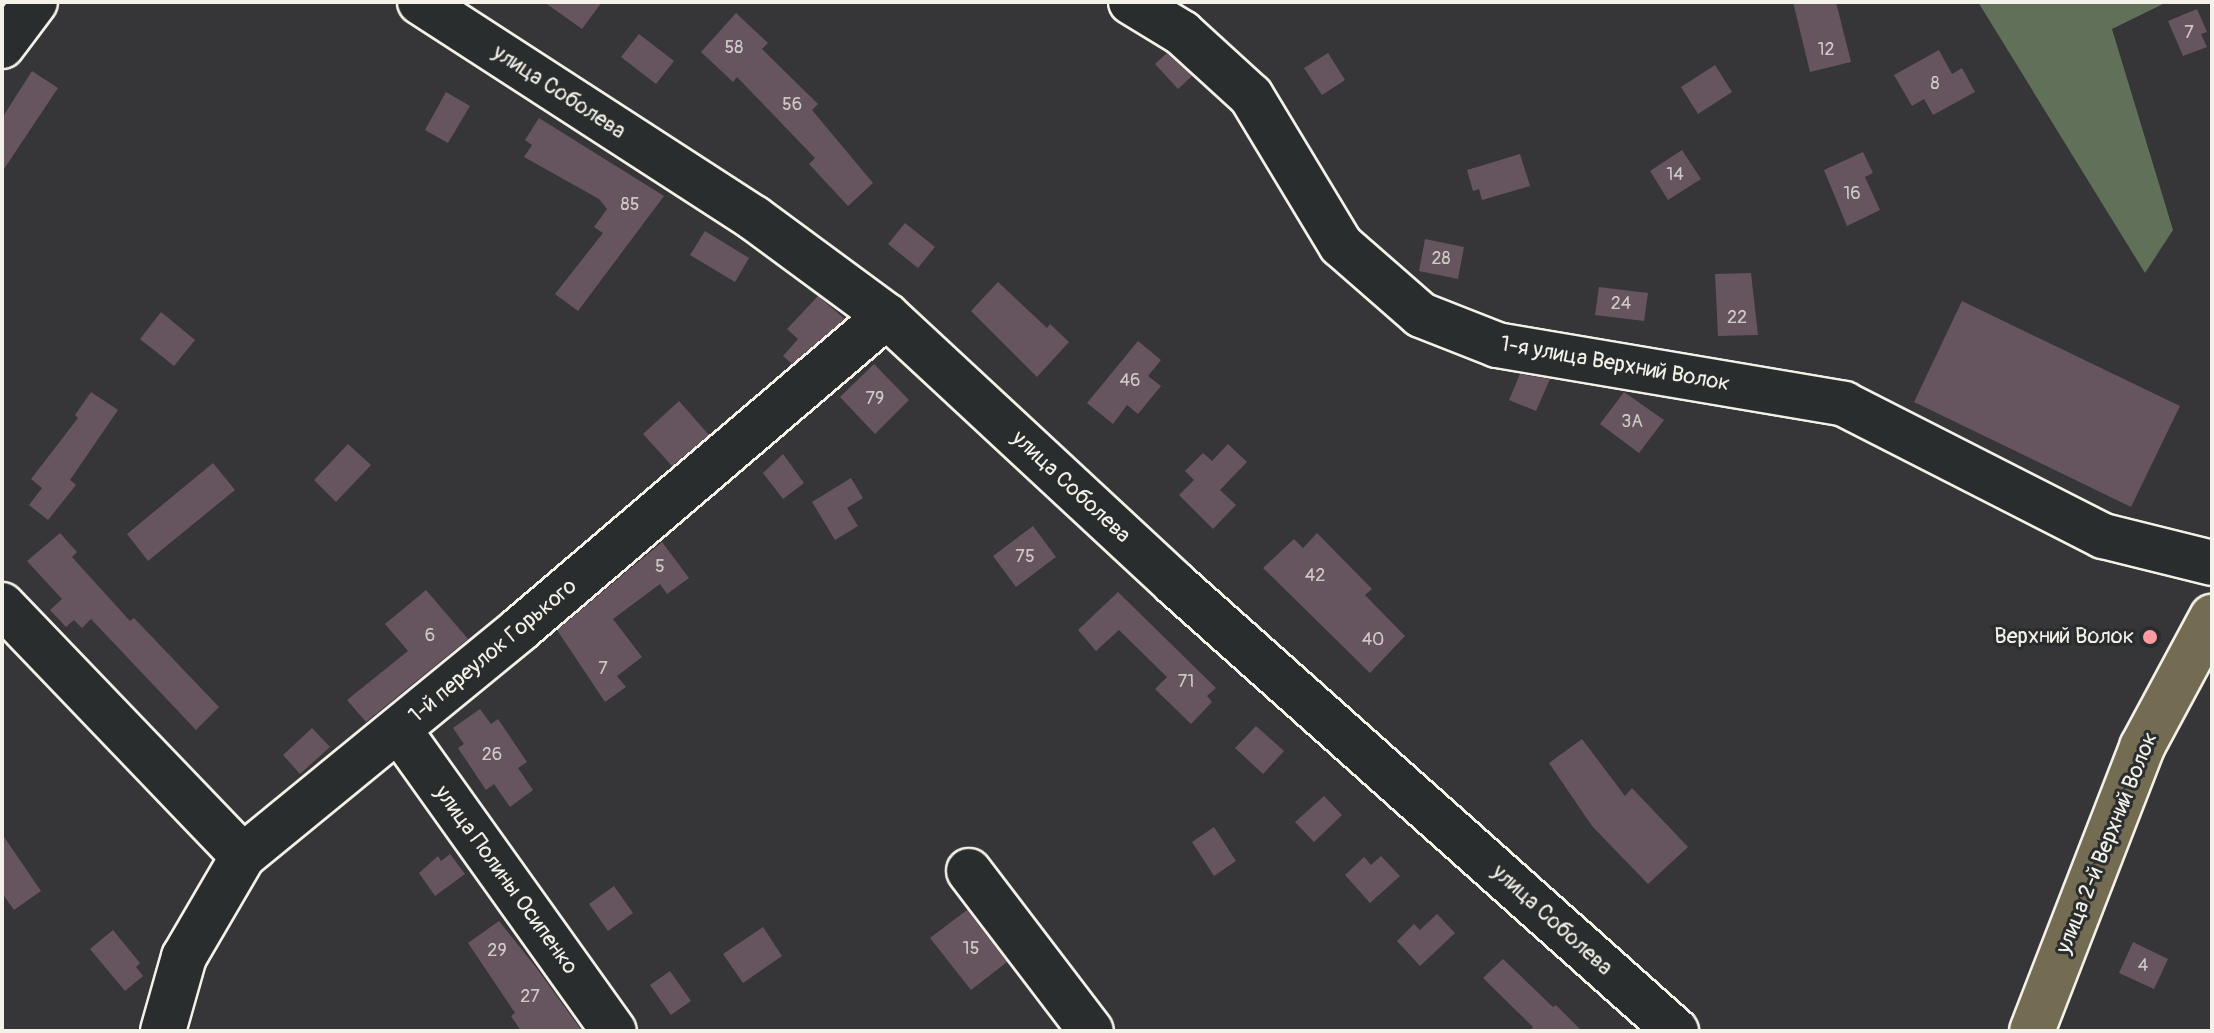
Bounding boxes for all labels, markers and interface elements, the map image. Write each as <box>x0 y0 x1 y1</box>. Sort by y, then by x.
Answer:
house number: 7 <box>2184 22 2194 44</box>
house number: 58 <box>725 37 743 59</box>
street label: улица Соболева <box>488 39 630 145</box>
house number: 12 <box>1817 39 1835 61</box>
house number: 8 <box>1930 73 1940 95</box>
house number: 56 <box>782 94 802 116</box>
house number: 14 <box>1666 164 1684 186</box>
house number: 16 <box>1843 183 1861 205</box>
house number: 85 <box>621 194 639 216</box>
house number: 28 <box>1431 248 1451 270</box>
house number: 24 <box>1611 293 1631 315</box>
house number: 22 <box>1727 307 1747 329</box>
street label: 1-я улица Верхний Волок <box>1498 331 1732 397</box>
house number: 46 <box>1120 370 1140 392</box>
house number: 79 <box>866 388 884 410</box>
house number: 3А <box>1621 411 1643 433</box>
street label: улица Соболева <box>1006 425 1136 549</box>
house number: 75 <box>1015 546 1035 568</box>
house number: 5 <box>655 556 665 578</box>
house number: 42 <box>1305 565 1325 587</box>
street label: 1-й переулок Горького <box>404 573 582 729</box>
place label: Верхний Волок <box>1994 624 2134 650</box>
house number: 6 <box>425 625 435 647</box>
marker: Верхний Волок <box>2141 628 2159 646</box>
house number: 40 <box>1362 629 1384 651</box>
house number: 7 <box>598 658 608 680</box>
house number: 71 <box>1178 671 1194 693</box>
street label: улица 2-й Верхний Волок <box>2050 728 2164 958</box>
house number: 26 <box>482 744 502 766</box>
street label: улица Полины Осипенко <box>429 780 583 980</box>
street label: улица Соболева <box>1486 859 1618 981</box>
house number: 15 <box>963 938 979 960</box>
house number: 29 <box>487 940 507 962</box>
house number: 4 <box>2138 955 2148 977</box>
house number: 27 <box>520 986 540 1008</box>

